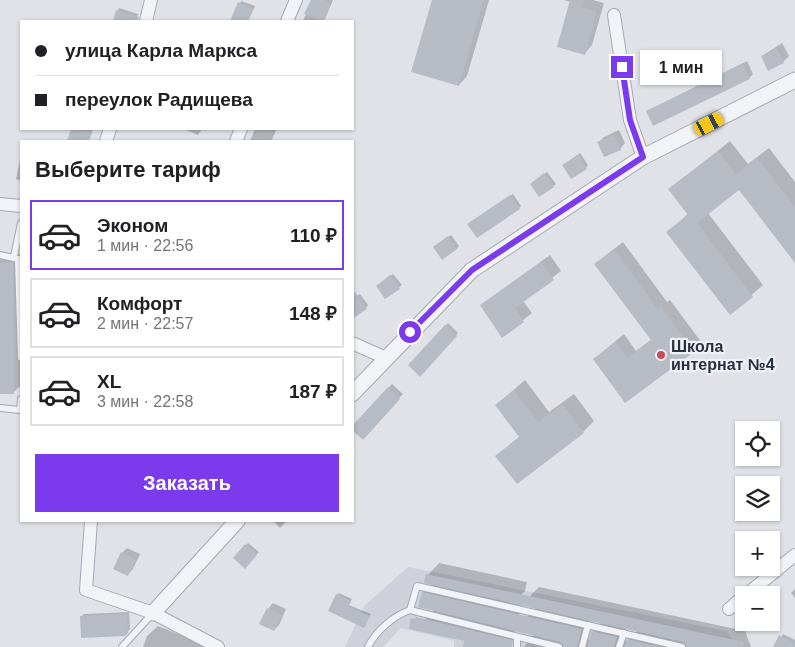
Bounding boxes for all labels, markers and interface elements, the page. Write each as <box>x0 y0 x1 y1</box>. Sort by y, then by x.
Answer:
text: улица Карла Маркса <box>65 40 257 61</box>
callout: 1 мин <box>640 50 722 84</box>
route end <box>611 56 633 78</box>
text: 1 мин <box>659 59 703 76</box>
text: переулок Радищева <box>65 89 253 110</box>
car <box>692 111 725 137</box>
text: Выберите тариф <box>35 157 221 182</box>
icon: car <box>37 213 82 258</box>
text: Эконом <box>97 215 168 236</box>
text: 110 ₽ <box>290 225 337 246</box>
text: 1 мин · 22:56 <box>97 237 193 254</box>
icon: car <box>37 291 82 336</box>
text: Комфорт <box>97 293 182 314</box>
text: 148 ₽ <box>289 303 337 324</box>
text: 2 мин · 22:57 <box>97 315 193 332</box>
route start <box>399 321 421 343</box>
place label: Школа интернат №4 <box>671 338 775 373</box>
marker: Школа интернат №4 <box>655 349 667 361</box>
icon: car <box>37 369 82 414</box>
text: XL <box>97 371 121 392</box>
text: 187 ₽ <box>289 381 337 402</box>
text: 3 мин · 22:58 <box>97 393 193 410</box>
map controls <box>735 421 780 631</box>
button: locate <box>735 421 780 466</box>
button: Заказать <box>35 454 339 512</box>
button: layers <box>735 476 780 521</box>
button: + <box>735 531 780 576</box>
button: − <box>735 586 780 631</box>

